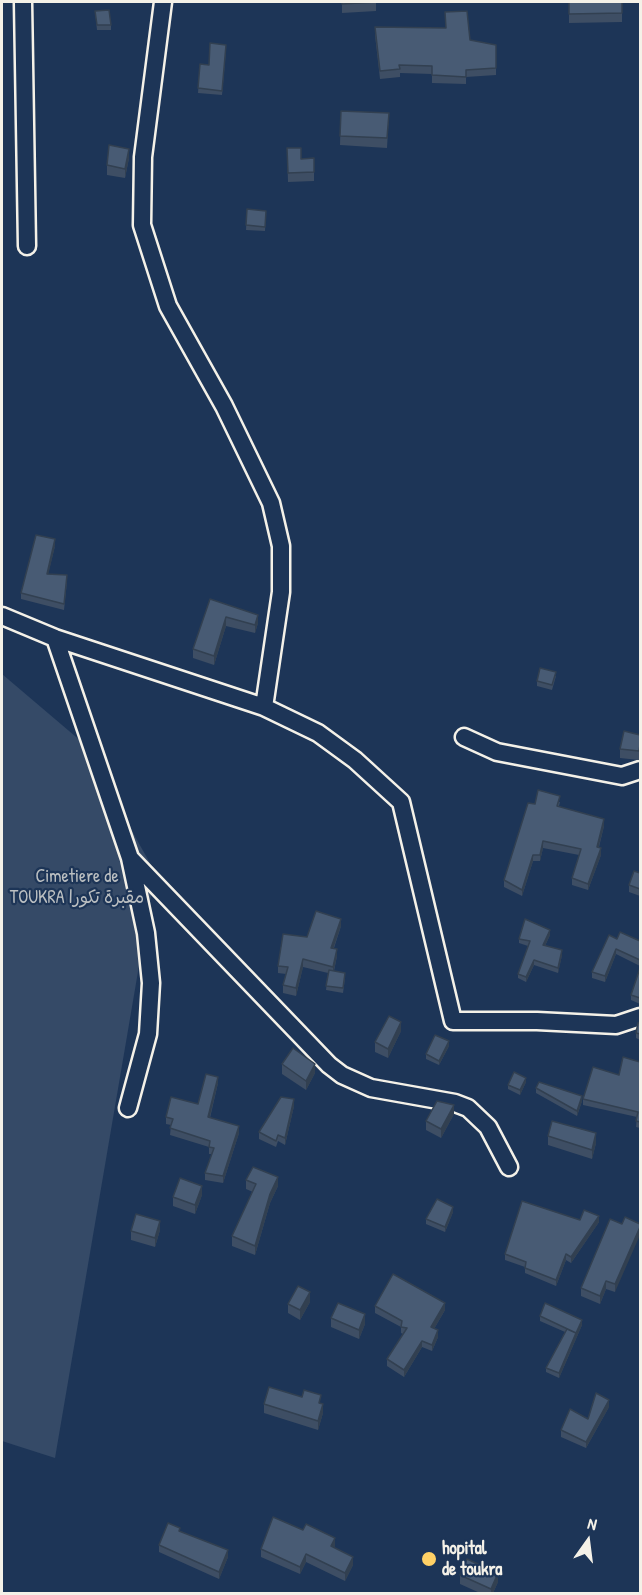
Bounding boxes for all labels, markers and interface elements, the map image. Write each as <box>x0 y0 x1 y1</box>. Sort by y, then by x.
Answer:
park label: Cimetiere de TOUKRA مقبرة تكورا <box>10 866 144 908</box>
north arrow <box>558 1511 618 1571</box>
text: N <box>586 1512 599 1535</box>
place label: hopital de toukra <box>442 1538 502 1580</box>
marker: hopital de toukra <box>420 1550 438 1568</box>

